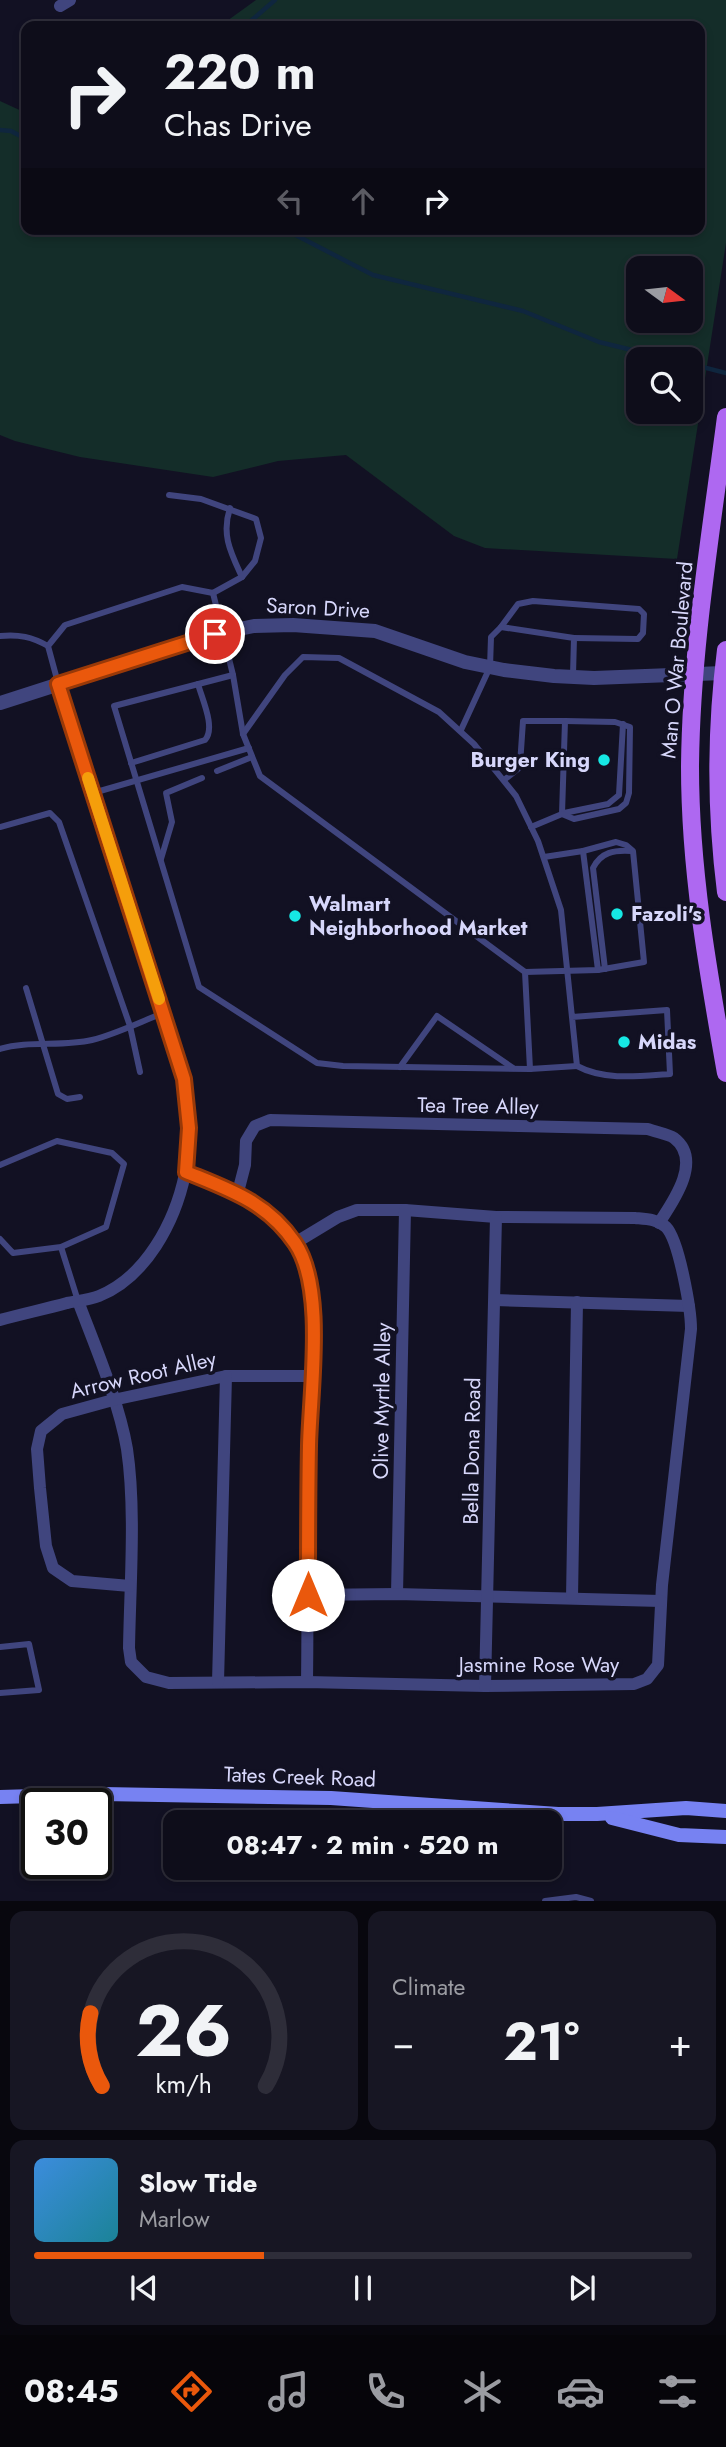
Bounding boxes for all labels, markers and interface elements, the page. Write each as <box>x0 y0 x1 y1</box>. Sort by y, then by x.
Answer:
text: 220 m <box>164 37 316 107</box>
icon: right <box>49 49 140 140</box>
text: Chas Drive <box>164 102 312 148</box>
icon: left <box>271 182 309 220</box>
icon: ahead <box>344 182 382 220</box>
icon: right <box>417 182 455 220</box>
north arrow <box>626 256 704 332</box>
map controls <box>626 256 703 424</box>
button: search <box>626 347 703 424</box>
street label: Man O War Boulevard <box>653 560 701 760</box>
street label: Saron Drive <box>265 590 371 626</box>
pin <box>185 604 245 664</box>
icon: arrive <box>196 615 234 653</box>
place label: Burger King <box>471 745 590 775</box>
marker: Burger King <box>596 752 612 768</box>
place label: Walmart Neighborhood Market <box>309 889 528 943</box>
place label: Fazoli's <box>631 899 702 929</box>
marker: Fazoli's <box>609 906 625 922</box>
marker: Walmart Neighborhood Market <box>287 908 303 924</box>
place label: Midas <box>638 1027 697 1057</box>
marker: Midas <box>616 1034 632 1050</box>
street label: Tea Tree Alley <box>417 1090 540 1122</box>
street label: Olive Myrtle Alley <box>366 1322 398 1480</box>
street label: Arrow Root Alley <box>67 1343 220 1406</box>
street label: Bella Dona Road <box>456 1377 488 1525</box>
position arrow <box>271 1558 345 1632</box>
street label: Jasmine Rose Way <box>456 1650 620 1680</box>
street label: Tates Creek Road <box>223 1759 377 1795</box>
speed limit sign: 30 <box>21 1788 112 1879</box>
text: 08:47 · 2 min · 520 m <box>226 1826 499 1864</box>
text: Climate <box>392 1970 465 2004</box>
text: 26 <box>136 1979 232 2084</box>
text: 21° <box>504 2004 580 2080</box>
text: − <box>392 2015 414 2070</box>
text: + <box>669 2015 692 2070</box>
text: km/h <box>156 2066 212 2102</box>
text: Slow Tide <box>139 2164 258 2202</box>
text: Marlow <box>139 2202 210 2236</box>
icon: previous <box>125 2269 163 2307</box>
icon: pause <box>344 2269 382 2307</box>
icon: next <box>563 2269 601 2307</box>
icon: directions <box>167 2367 216 2416</box>
icon: music <box>264 2367 313 2416</box>
icon: phone <box>361 2367 410 2416</box>
icon: climate <box>458 2367 507 2416</box>
icon: car <box>556 2367 605 2416</box>
icon: filters <box>653 2367 702 2416</box>
text: 08:45 <box>24 2368 119 2414</box>

